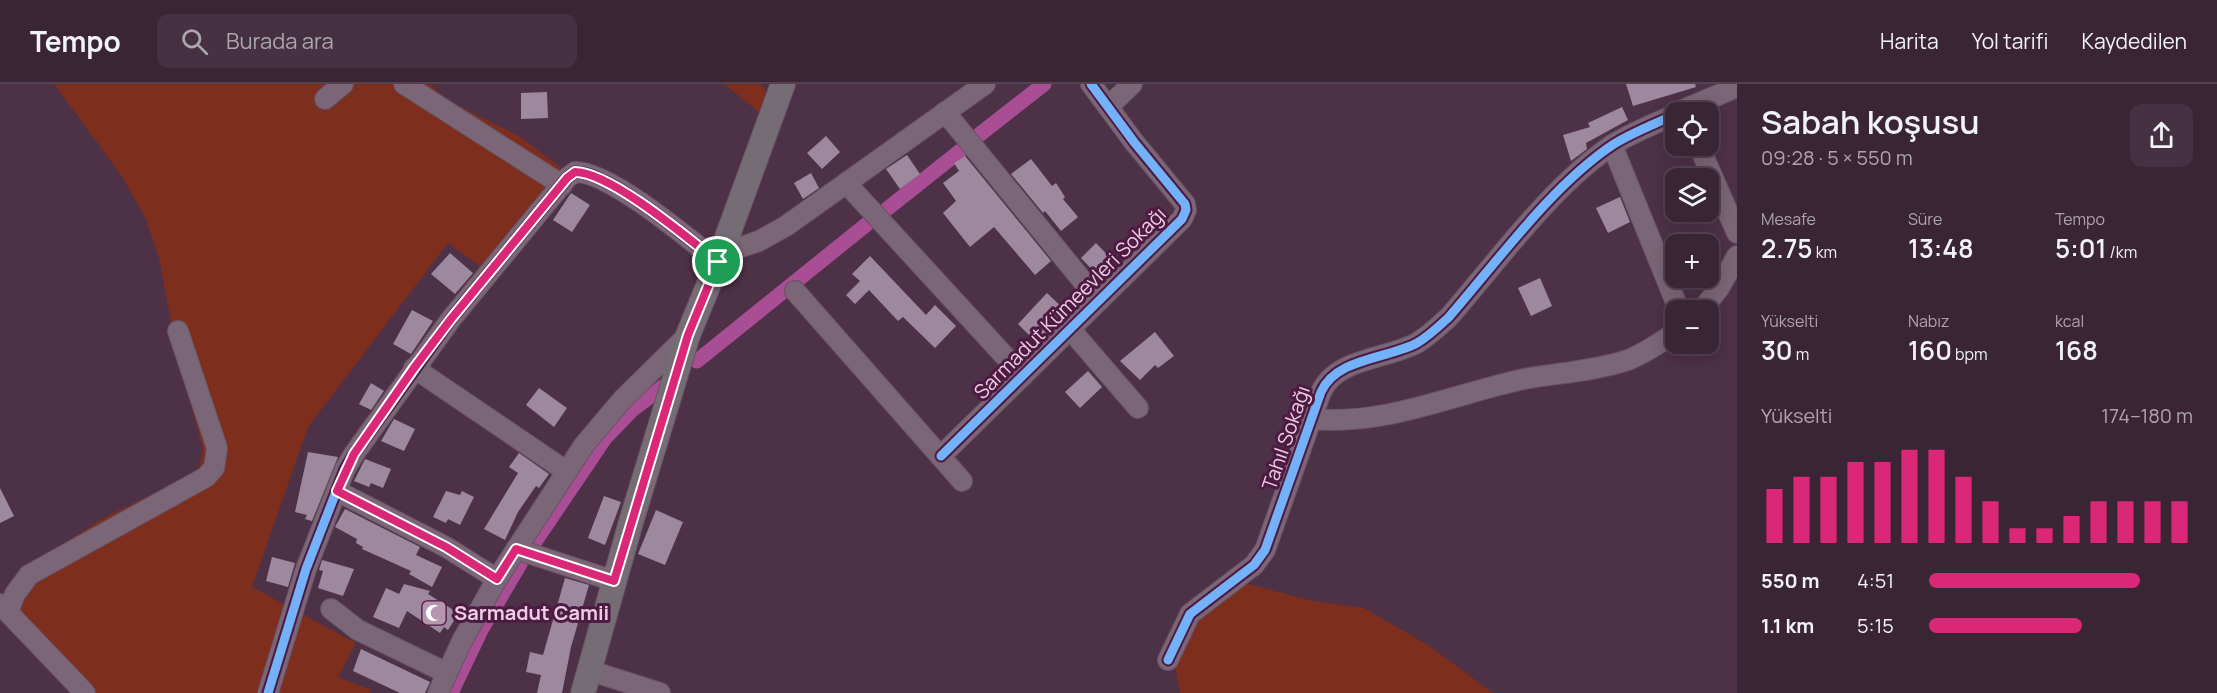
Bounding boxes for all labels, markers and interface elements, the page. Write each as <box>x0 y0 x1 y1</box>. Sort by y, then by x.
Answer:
search box <box>157 14 577 68</box>
text: Tempo <box>30 22 121 60</box>
icon: search <box>178 25 211 58</box>
text: Burada ara <box>226 26 334 56</box>
text: Harita <box>1880 27 1939 55</box>
text: Yol tarifi <box>1972 27 2048 55</box>
text: Kaydedilen <box>2081 27 2187 55</box>
text: Sabah koşusu <box>1761 99 1980 144</box>
map controls <box>1665 102 1719 354</box>
button: locate <box>1665 102 1719 156</box>
button: share <box>2130 104 2193 167</box>
text: 09:28 · 5 × 550 m <box>1761 144 1913 171</box>
button: layers <box>1665 168 1719 222</box>
street label: Sarmadut Kümeevleri Sokağı <box>968 201 1172 405</box>
text: Mesafe <box>1761 208 1816 230</box>
text: Süre <box>1908 208 1942 230</box>
text: Tempo <box>2055 208 2105 230</box>
text: 2.75 <box>1761 230 1812 266</box>
text: 13:48 <box>1908 230 1974 266</box>
text: 5:01 <box>2055 230 2106 266</box>
button: + <box>1665 234 1719 288</box>
pin <box>692 236 743 287</box>
text: km <box>1812 241 1837 263</box>
text: /km <box>2106 241 2137 263</box>
icon: arrive <box>701 245 734 278</box>
button: − <box>1665 300 1719 354</box>
text: Yükselti <box>1761 310 1818 332</box>
text: Nabız <box>1908 310 1950 332</box>
text: kcal <box>2055 310 2084 332</box>
text: 30 <box>1761 332 1793 368</box>
text: 160 <box>1908 332 1952 368</box>
text: 168 <box>2055 332 2098 368</box>
text: m <box>1793 343 1809 365</box>
text: bpm <box>1952 343 1988 365</box>
street label: Tahıl Sokağı <box>1255 382 1316 494</box>
text: Yükselti <box>1761 402 1832 429</box>
text: 174–180 m <box>2101 402 2193 429</box>
text: 550 m <box>1761 567 1820 594</box>
text: 4:51 <box>1857 567 1894 594</box>
mosque icon: Sarmadut Camii <box>419 598 449 628</box>
place label: Sarmadut Camii <box>454 599 609 626</box>
text: 1.1 km <box>1761 612 1814 639</box>
text: 5:15 <box>1857 612 1894 639</box>

